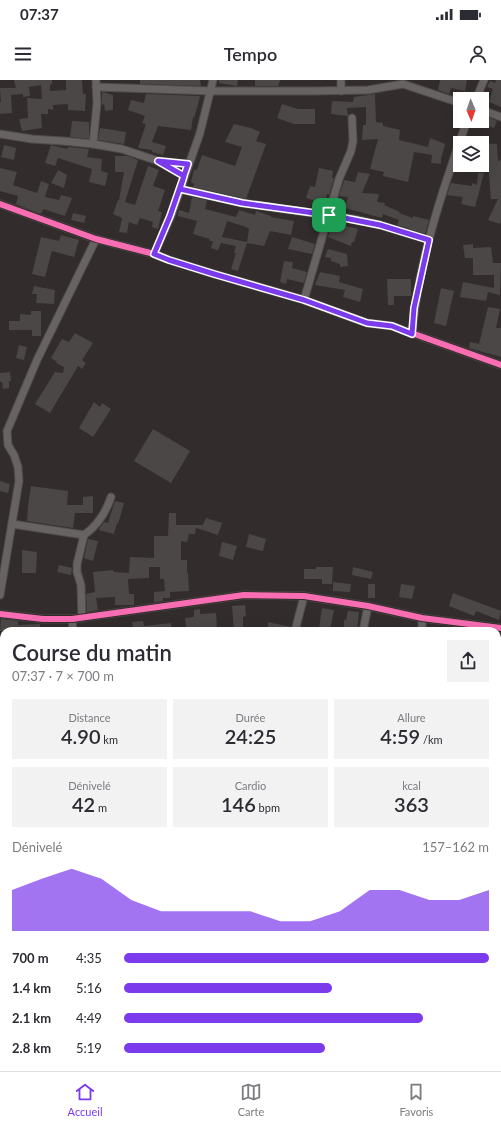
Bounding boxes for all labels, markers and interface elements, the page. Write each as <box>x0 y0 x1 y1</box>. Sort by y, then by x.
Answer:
text: 07:37 <box>20 5 59 23</box>
icon: menu <box>12 43 34 65</box>
text: Tempo <box>224 43 277 65</box>
icon: person <box>467 43 489 65</box>
north arrow <box>453 92 489 128</box>
map controls <box>453 92 489 172</box>
button: layers <box>453 136 489 172</box>
pin <box>312 198 346 232</box>
icon: arrive <box>318 204 340 226</box>
text: Course du matin <box>12 639 172 666</box>
button: share <box>447 640 489 682</box>
text: 07:37 · 7 × 700 m <box>12 668 114 684</box>
text: Distance <box>68 711 111 724</box>
text: Durée <box>236 711 265 724</box>
text: Allure <box>397 711 426 724</box>
text: 4.90 <box>61 724 101 748</box>
text: 24:25 <box>225 724 276 748</box>
text: 4:59 <box>380 724 420 748</box>
text: km <box>101 733 118 746</box>
text: /km <box>420 733 443 746</box>
text: Dénivelé <box>68 779 111 792</box>
text: Cardio <box>235 779 266 792</box>
text: kcal <box>402 779 421 792</box>
text: 42 <box>72 792 95 816</box>
text: 146 <box>221 792 256 816</box>
text: 363 <box>394 792 429 816</box>
text: m <box>95 801 107 814</box>
text: bpm <box>256 801 280 814</box>
text: Dénivelé <box>12 839 62 855</box>
text: 157–162 m <box>422 839 489 855</box>
text: 700 m <box>12 950 49 966</box>
text: 4:35 <box>76 950 102 966</box>
text: 1.4 km <box>12 980 51 996</box>
text: 5:16 <box>76 980 102 996</box>
text: 2.1 km <box>12 1010 51 1026</box>
text: 4:49 <box>76 1010 102 1026</box>
text: 2.8 km <box>12 1040 51 1056</box>
text: 5:19 <box>76 1040 102 1056</box>
tab: Accueil <box>68 1081 102 1118</box>
tab: Carte <box>238 1081 264 1118</box>
tab: Favoris <box>399 1081 433 1118</box>

